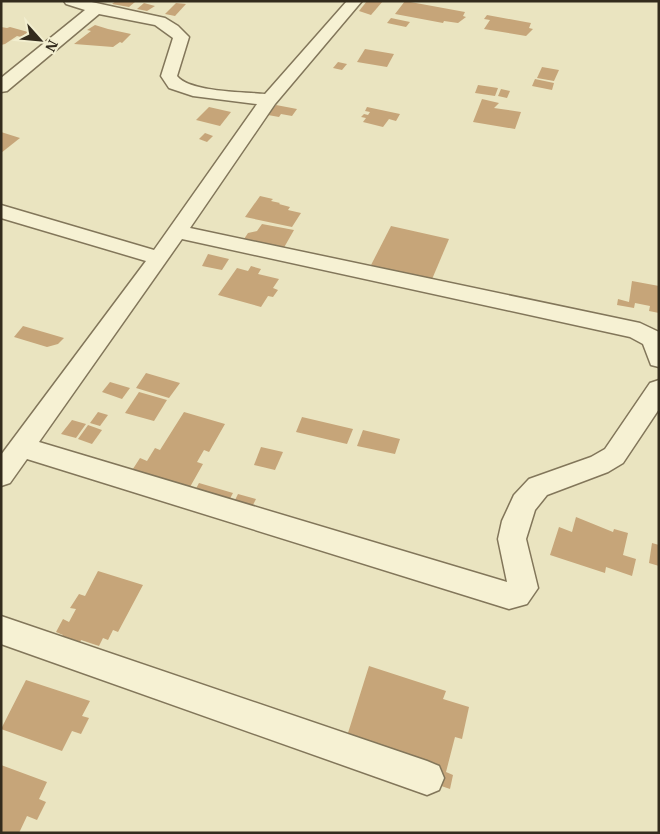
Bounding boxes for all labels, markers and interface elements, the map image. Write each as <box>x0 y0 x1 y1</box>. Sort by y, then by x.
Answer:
north arrow <box>15 15 65 65</box>
text: N <box>41 37 62 55</box>

